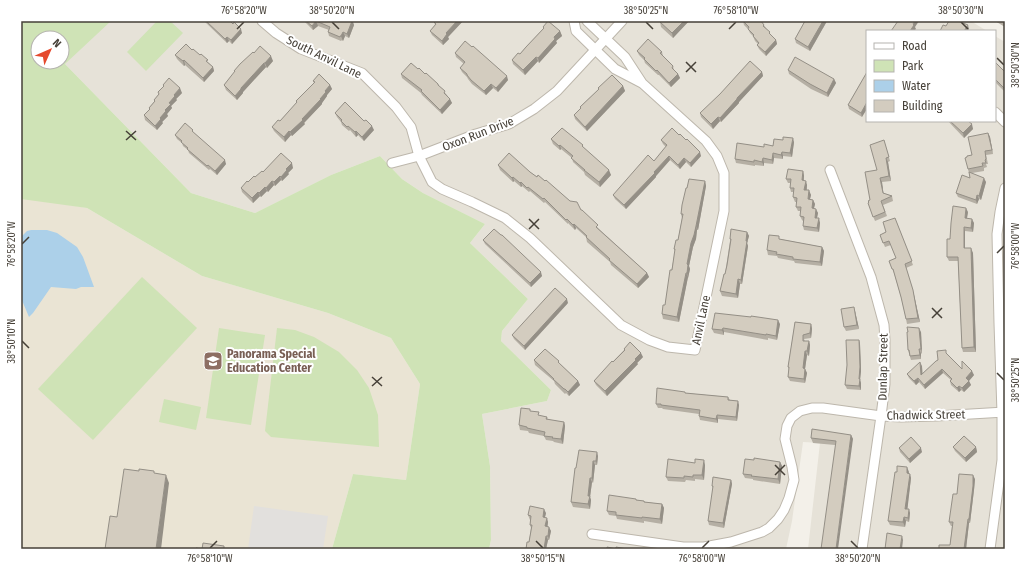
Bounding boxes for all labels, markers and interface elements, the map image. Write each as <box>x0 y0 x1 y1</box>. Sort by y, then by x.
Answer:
text: 76°58'20"W <box>221 5 267 17</box>
text: 38°50'20"N <box>309 5 355 17</box>
text: 38°50'25"N <box>624 5 668 17</box>
text: 76°58'10"W <box>713 5 759 17</box>
text: 38°50'30"N <box>938 5 984 17</box>
north arrow <box>30 30 70 70</box>
legend <box>866 30 996 122</box>
street label: South Anvil Lane <box>284 33 364 81</box>
text: N <box>50 36 64 50</box>
text: Road <box>902 39 927 53</box>
text: 38°50'30"N <box>1010 42 1022 88</box>
text: Park <box>902 59 924 73</box>
text: Water <box>902 79 931 93</box>
text: Building <box>902 99 943 113</box>
street label: Oxon Run Drive <box>440 114 516 154</box>
text: 76°58'20"W <box>6 221 18 267</box>
text: 76°58'00"W <box>1010 222 1022 269</box>
street label: Anvil Lane <box>689 294 713 346</box>
text: 38°50'10"N <box>6 319 18 363</box>
street label: Dunlap Street <box>875 333 891 401</box>
place label: Panorama Special Education Center <box>227 347 316 375</box>
school or university icon: Panorama Special Education Center <box>202 350 224 372</box>
text: 38°50'25"N <box>1010 358 1022 402</box>
street label: Chadwick Street <box>887 407 965 423</box>
text: 76°58'10"W <box>187 553 233 565</box>
text: 38°50'15"N <box>521 553 565 565</box>
text: 76°58'00"W <box>679 553 726 565</box>
text: 38°50'20"N <box>835 553 881 565</box>

